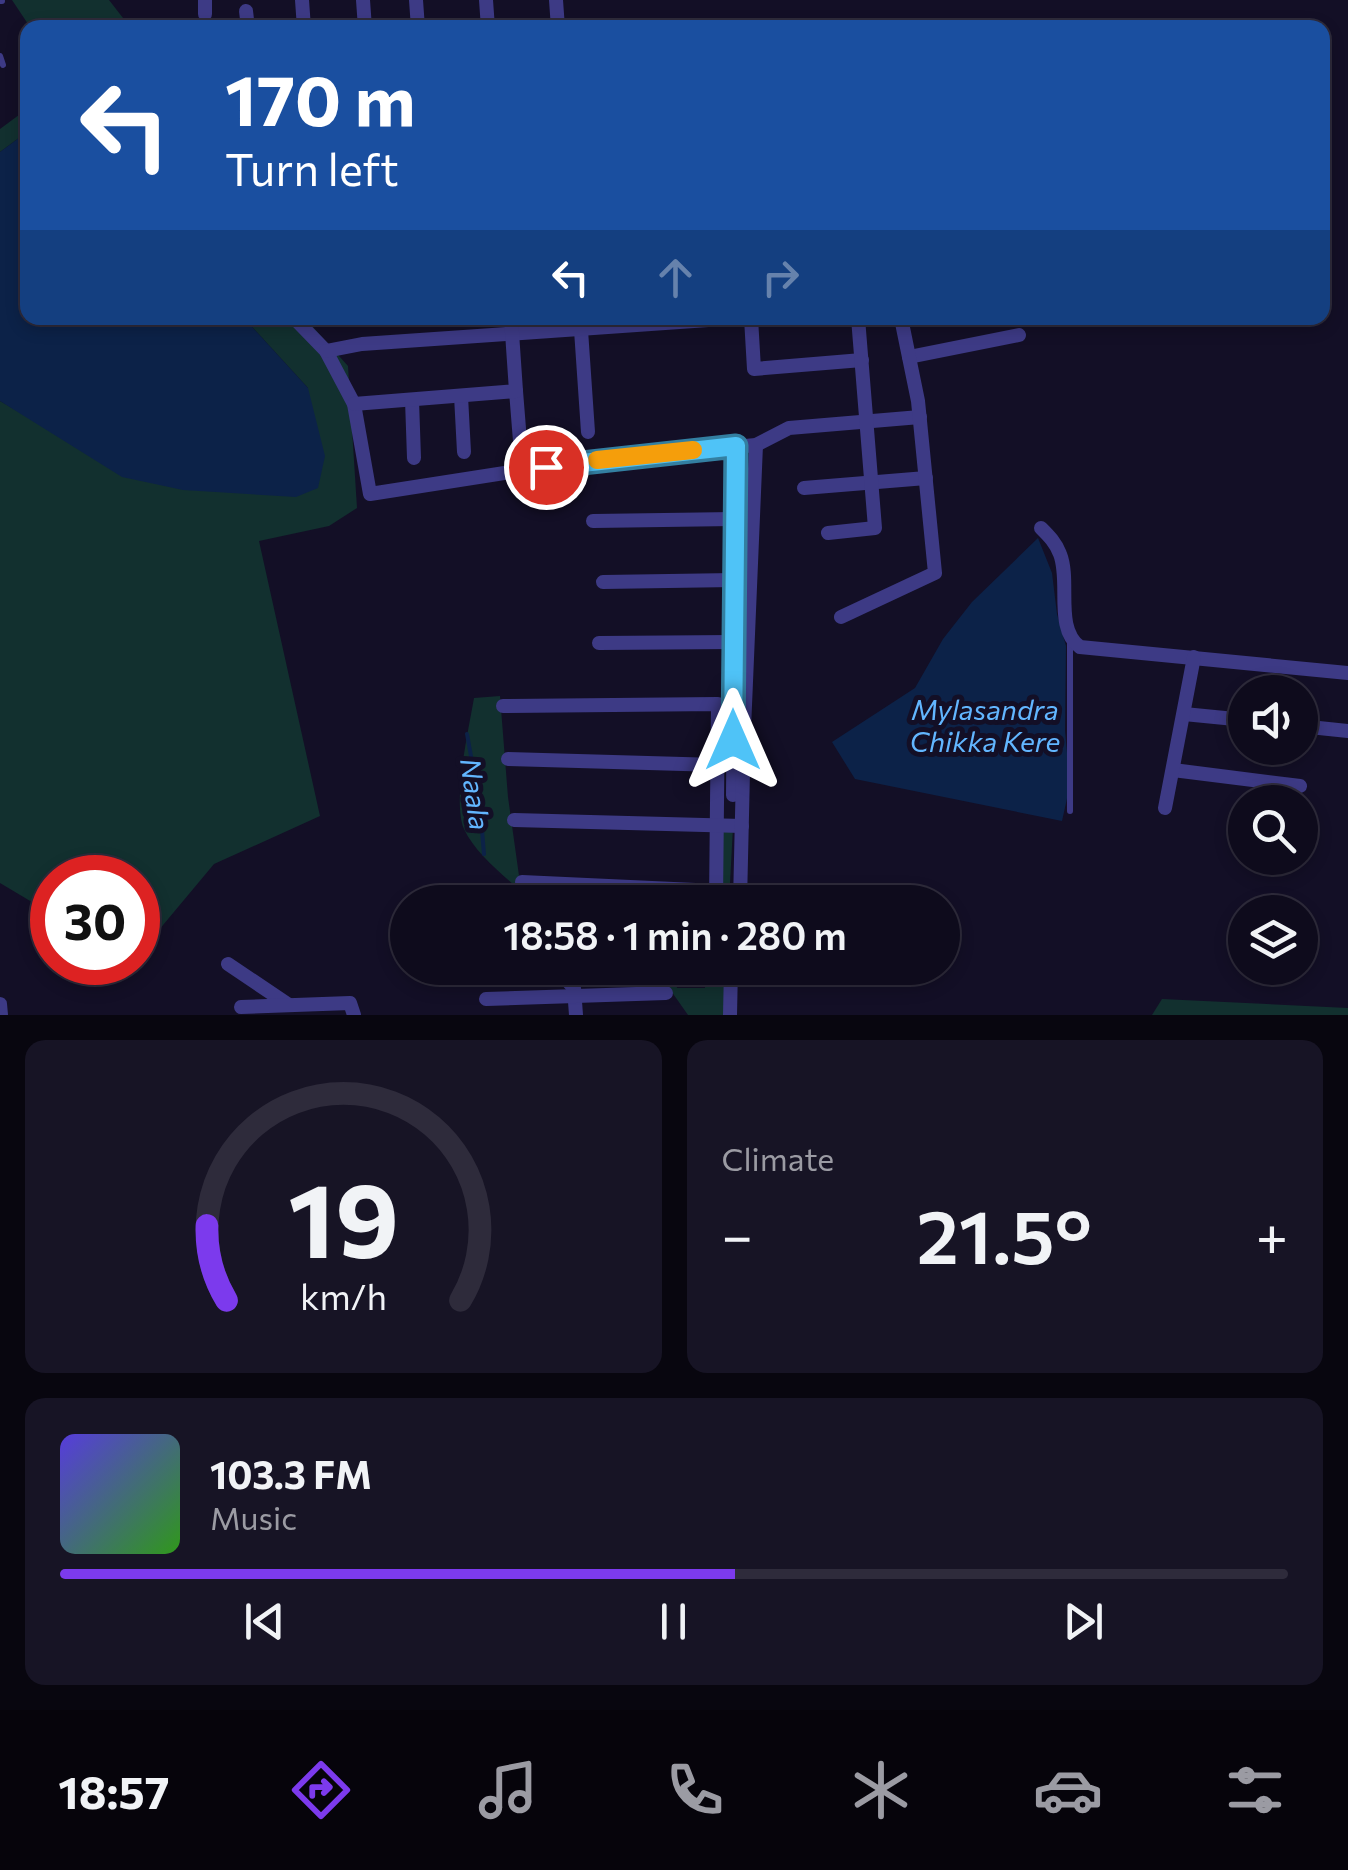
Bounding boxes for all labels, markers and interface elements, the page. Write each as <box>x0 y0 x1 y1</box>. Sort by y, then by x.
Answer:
text: 170 m <box>225 55 416 140</box>
icon: left <box>60 60 190 190</box>
text: Turn left <box>225 140 399 195</box>
icon: left <box>543 250 598 305</box>
icon: ahead <box>648 250 703 305</box>
icon: right <box>753 250 808 305</box>
pin <box>504 425 589 510</box>
icon: arrive <box>519 440 574 495</box>
map controls <box>1228 675 1318 985</box>
button: sound <box>1228 675 1318 765</box>
position arrow <box>681 688 785 792</box>
water label: Mylasandra Chikka Kere <box>910 692 1060 758</box>
water label: Naala <box>454 756 498 832</box>
button: search <box>1228 785 1318 875</box>
speed limit sign: 30 <box>30 855 160 985</box>
button: layers <box>1228 895 1318 985</box>
text: 18:58 · 1 min · 280 m <box>503 911 847 958</box>
text: Climate <box>722 1138 834 1178</box>
text: 19 <box>288 1152 399 1279</box>
text: 21.5° <box>917 1188 1092 1279</box>
text: − <box>722 1200 753 1267</box>
text: + <box>1256 1200 1288 1267</box>
text: km/h <box>300 1274 387 1317</box>
text: 103.3 FM <box>210 1450 372 1497</box>
text: Music <box>210 1497 297 1537</box>
icon: previous <box>237 1594 292 1649</box>
icon: pause <box>646 1594 701 1649</box>
icon: next <box>1056 1594 1111 1649</box>
icon: directions <box>286 1755 356 1825</box>
icon: music <box>473 1755 543 1825</box>
icon: phone <box>660 1755 730 1825</box>
icon: climate <box>846 1755 916 1825</box>
icon: car <box>1033 1755 1103 1825</box>
icon: filters <box>1220 1755 1290 1825</box>
text: 18:57 <box>58 1763 169 1818</box>

